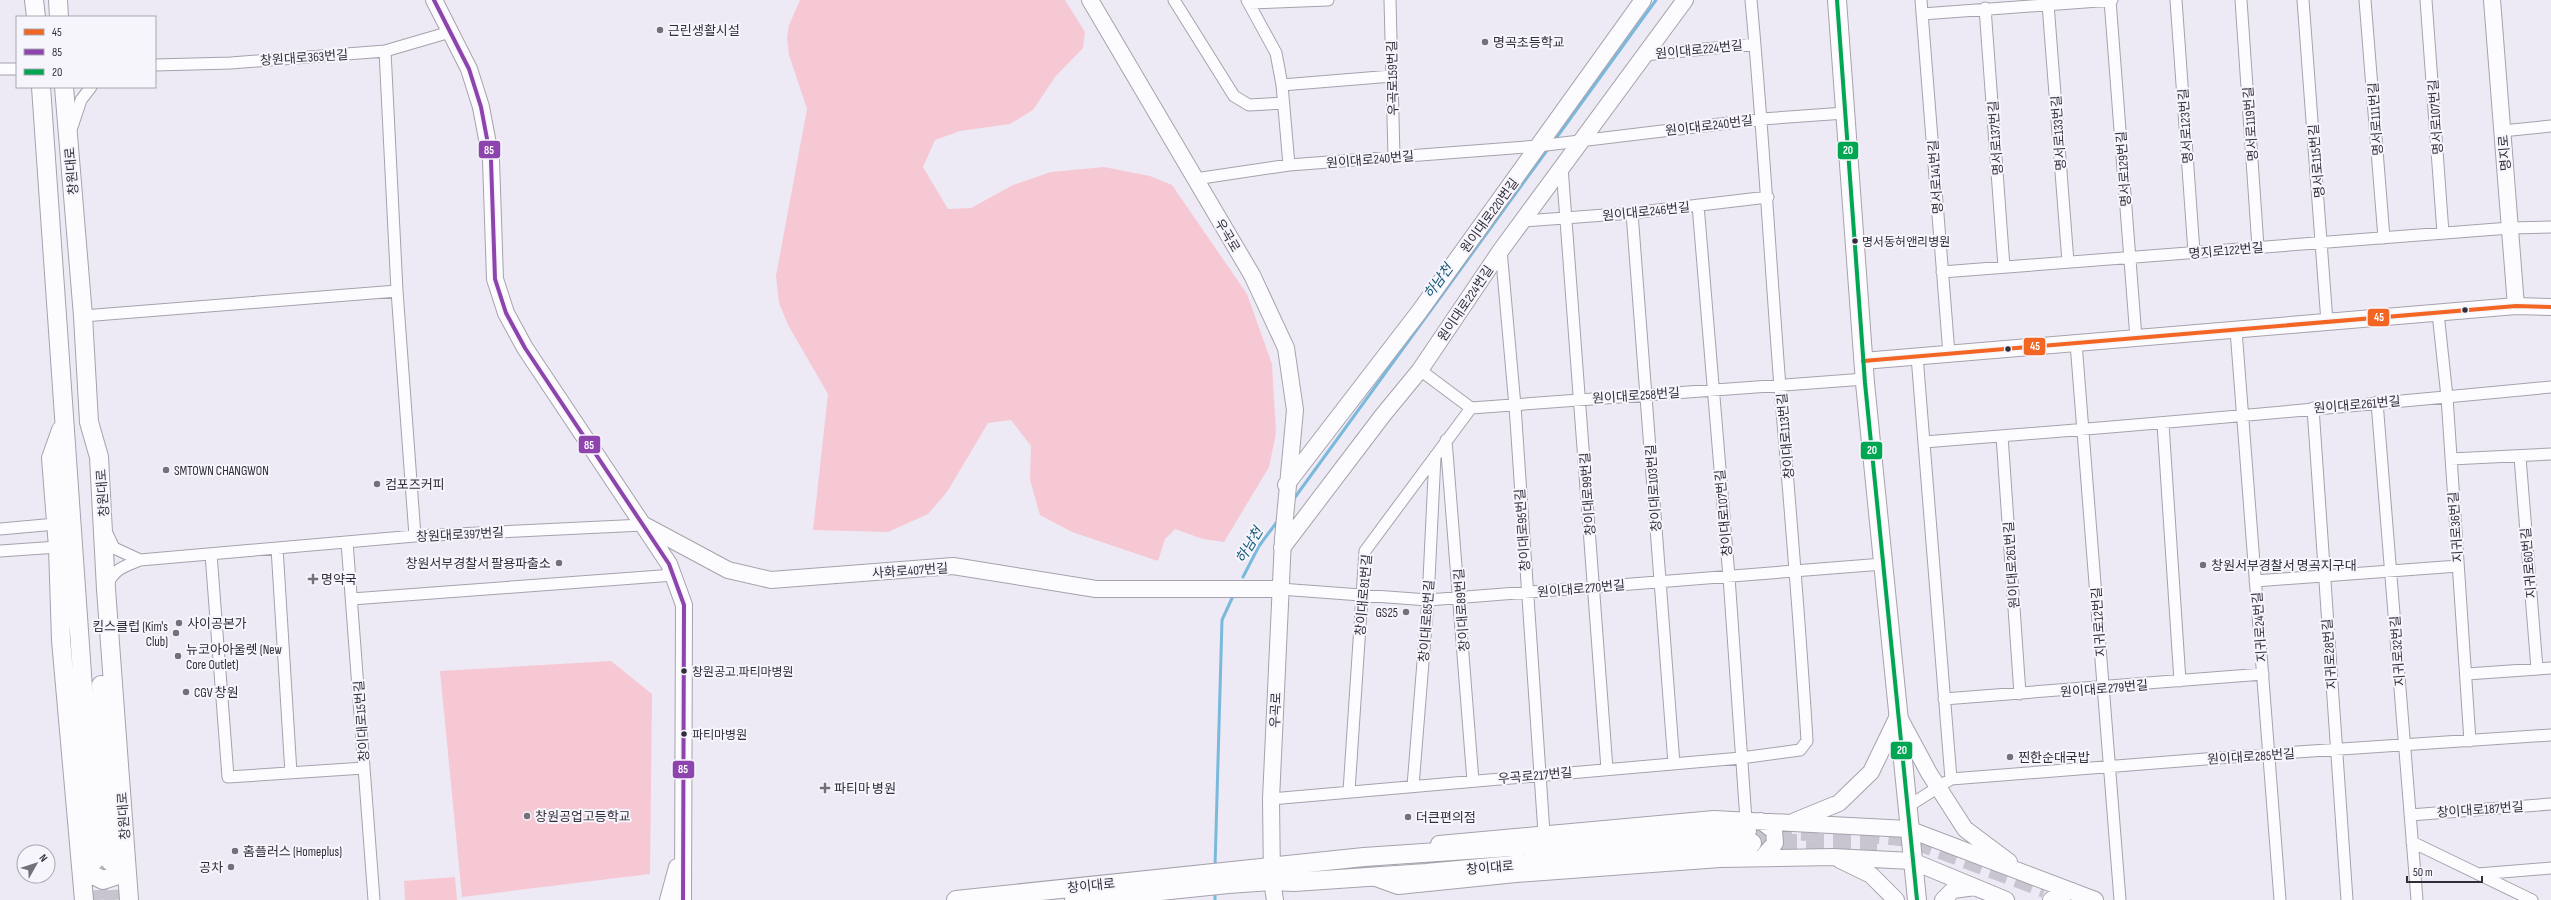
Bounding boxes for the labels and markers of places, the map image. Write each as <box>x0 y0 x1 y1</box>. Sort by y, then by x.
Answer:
place label: 근린생활시설 <box>668 23 740 39</box>
marker: 근린생활시설 <box>655 25 665 35</box>
place label: 명곡초등학교 <box>1493 35 1565 51</box>
marker: 명곡초등학교 <box>1480 37 1490 47</box>
place label: 명서동허앤리병원 <box>1862 235 1950 250</box>
marker: 명서동허앤리병원 <box>1850 236 1860 246</box>
unlabelled marker <box>2460 305 2470 315</box>
unlabelled marker <box>2003 344 2013 354</box>
place label: SMTOWN CHANGWON <box>174 463 269 479</box>
marker: SMTOWN CHANGWON <box>161 465 171 475</box>
place label: 컴포즈커피 <box>385 477 445 493</box>
marker: 컴포즈커피 <box>372 479 382 489</box>
place label: 창원서부경찰서 팔용파출소 <box>405 556 551 572</box>
marker: 창원서부경찰서 팔용파출소 <box>554 558 564 568</box>
place label: 창원서부경찰서 명곡지구대 <box>2211 558 2357 574</box>
marker: 창원서부경찰서 명곡지구대 <box>2198 560 2208 570</box>
place label: 명약국 <box>321 572 357 588</box>
marker: 명약국 <box>308 574 318 584</box>
place label: GS25 <box>1375 605 1398 621</box>
marker: GS25 <box>1401 607 1411 617</box>
place label: 사이공본가 <box>187 616 247 632</box>
marker: 사이공본가 <box>174 618 184 628</box>
place label: 킴스클럽 (Kim's Club) <box>92 619 168 650</box>
marker: 킴스클럽 (Kim's Club) <box>171 628 181 638</box>
place label: 뉴코아아울렛 (New Core Outlet) <box>186 642 282 673</box>
marker: 뉴코아아울렛 (New Core Outlet) <box>173 651 183 661</box>
place label: 창원공고.파티마병원 <box>692 665 794 680</box>
marker: 창원공고.파티마병원 <box>679 666 689 676</box>
place label: CGV 창원 <box>194 685 239 701</box>
marker: CGV 창원 <box>181 687 191 697</box>
place label: 파티마병원 <box>692 728 747 743</box>
marker: 파티마병원 <box>679 729 689 739</box>
place label: 찐한순대국밥 <box>2018 750 2090 766</box>
marker: 찐한순대국밥 <box>2005 752 2015 762</box>
place label: 파티마 병원 <box>834 781 896 797</box>
marker: 파티마 병원 <box>819 782 831 794</box>
place label: 창원공업고등학교 <box>535 809 631 825</box>
place label: 더큰편의점 <box>1416 810 1476 826</box>
marker: 창원공업고등학교 <box>522 811 532 821</box>
marker: 더큰편의점 <box>1403 812 1413 822</box>
place label: 홈플러스 (Homeplus) <box>243 844 342 860</box>
marker: 홈플러스 (Homeplus) <box>230 846 240 856</box>
place label: 공차 <box>199 860 223 876</box>
marker: 공차 <box>226 862 236 872</box>

